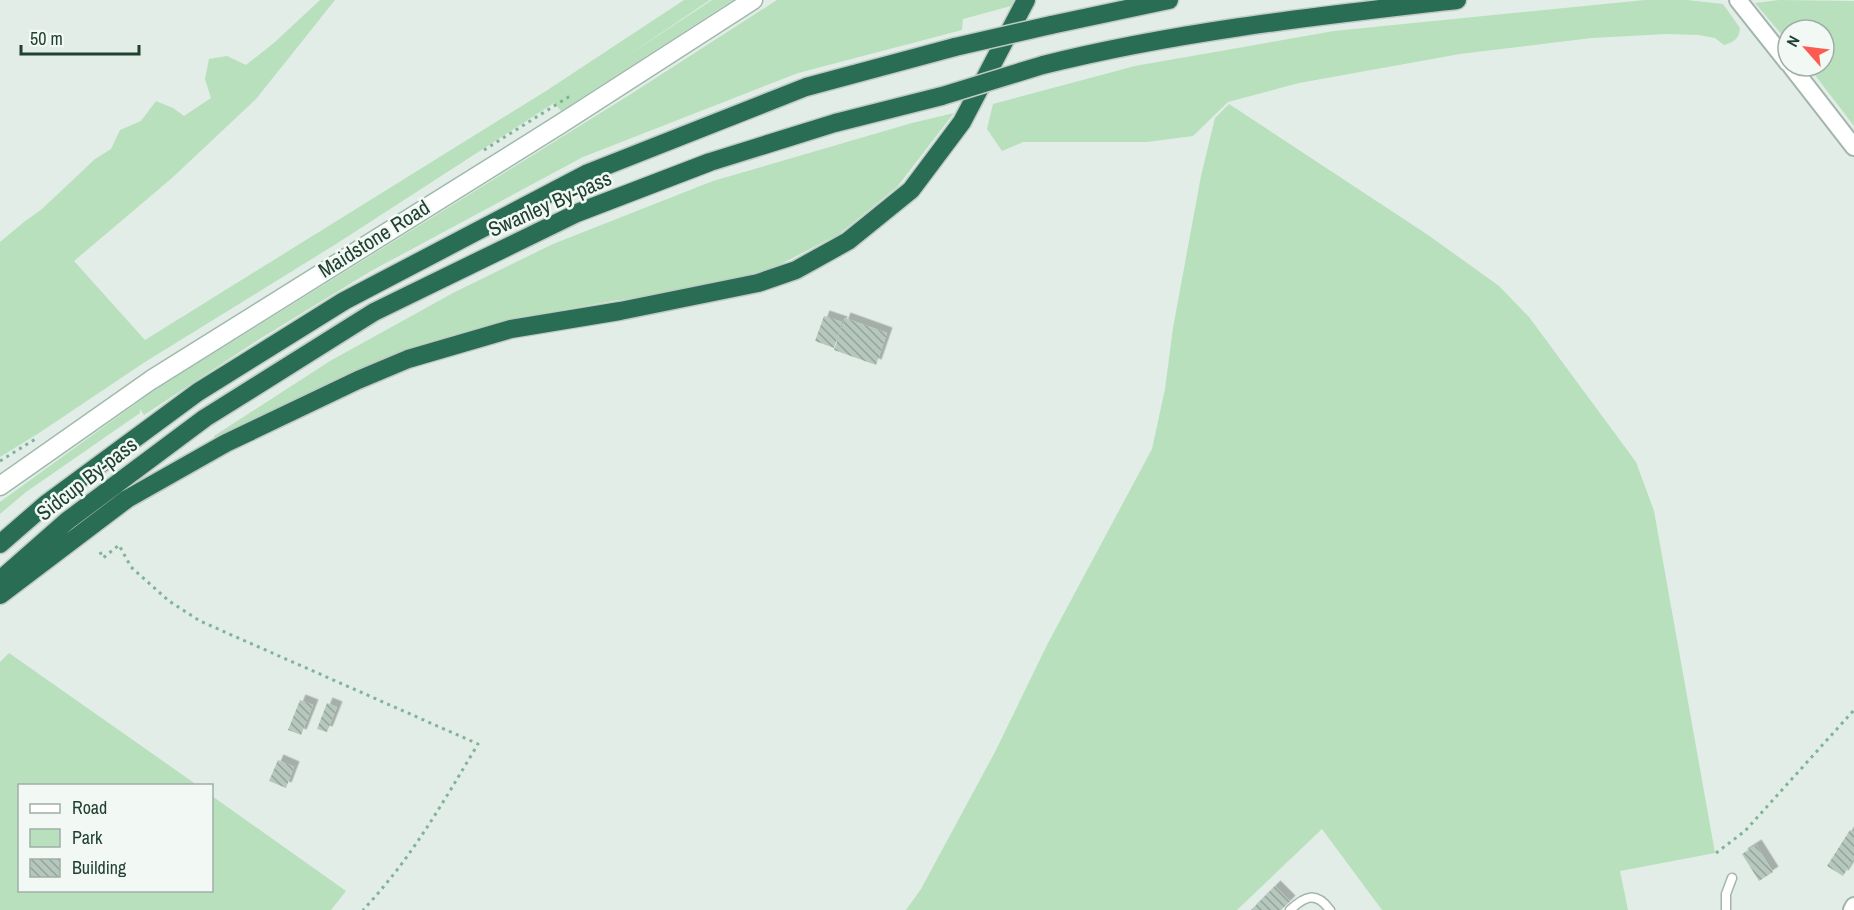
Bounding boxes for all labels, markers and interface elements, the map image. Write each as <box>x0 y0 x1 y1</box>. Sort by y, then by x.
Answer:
scale bar <box>21 18 140 56</box>
north arrow <box>1776 18 1836 78</box>
text: 50 m <box>30 26 63 51</box>
text: N <box>1781 32 1805 50</box>
street label: Swanley By-pass <box>484 163 616 244</box>
street label: Maidstone Road <box>312 193 435 284</box>
street label: Sidcup By-pass <box>30 430 143 527</box>
legend <box>18 784 213 892</box>
text: Road <box>72 795 107 820</box>
text: Park <box>72 825 103 850</box>
text: Building <box>72 855 127 880</box>

